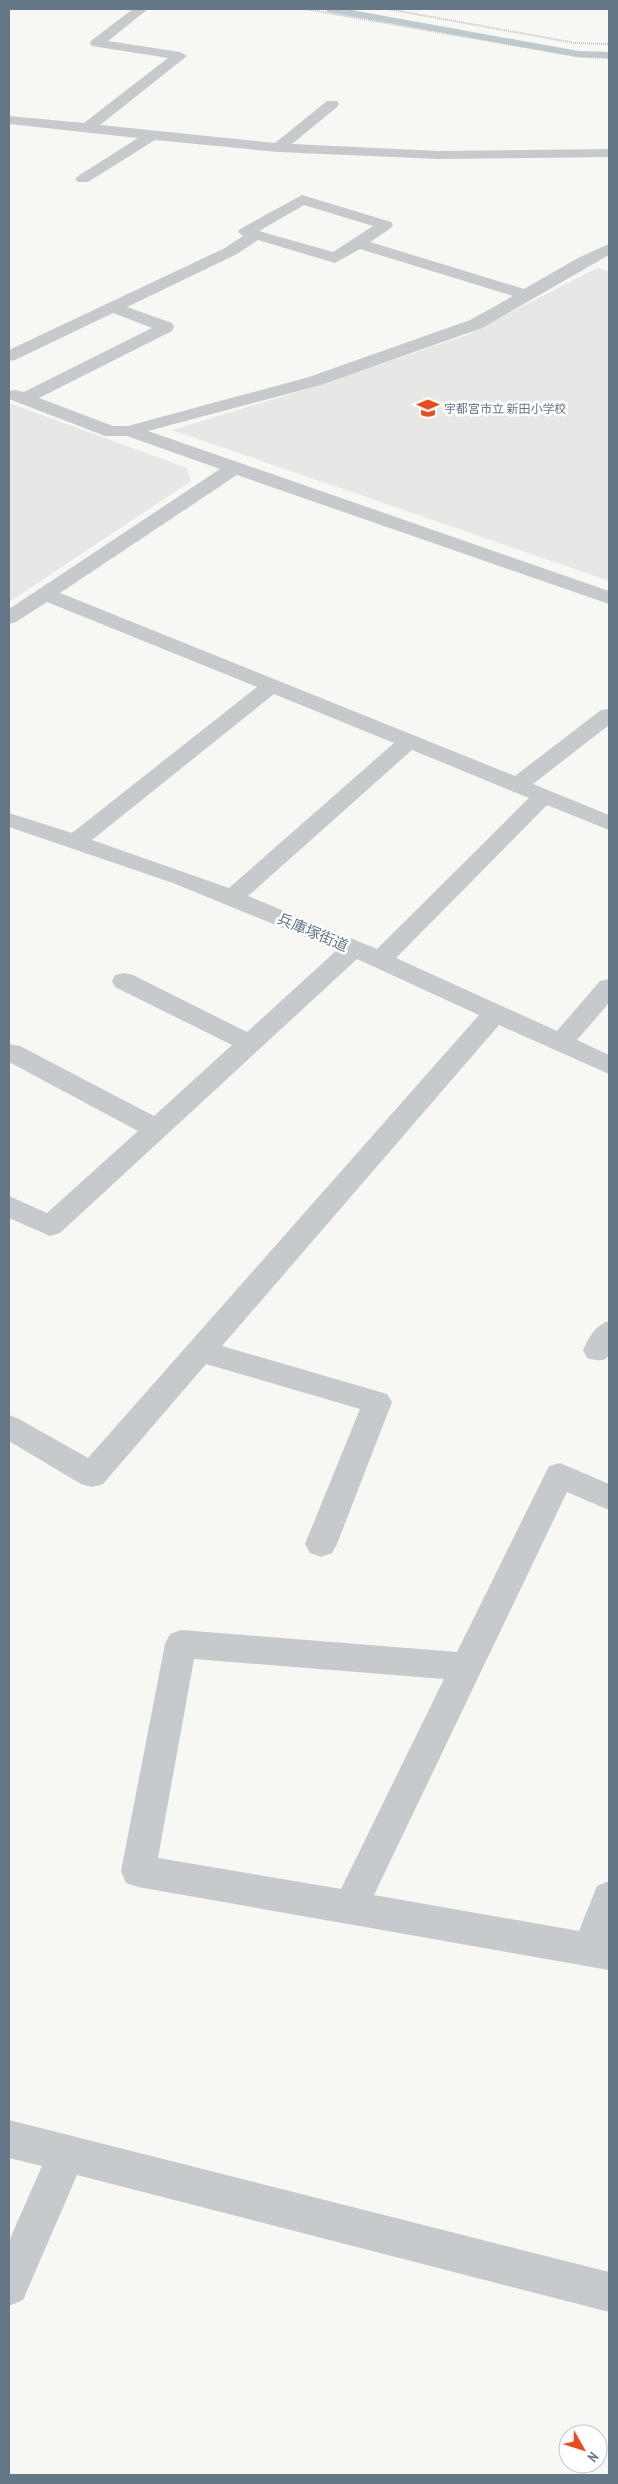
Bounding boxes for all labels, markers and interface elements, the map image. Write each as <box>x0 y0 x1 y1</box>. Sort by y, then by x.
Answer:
school or university icon: 宇都宮市立 新田小学校 <box>415 395 441 421</box>
place label: 宇都宮市立 新田小学校 <box>444 401 567 416</box>
street label: 兵庫塚街道 <box>275 909 351 955</box>
north arrow <box>558 2424 608 2474</box>
text: N <box>584 2449 602 2466</box>

